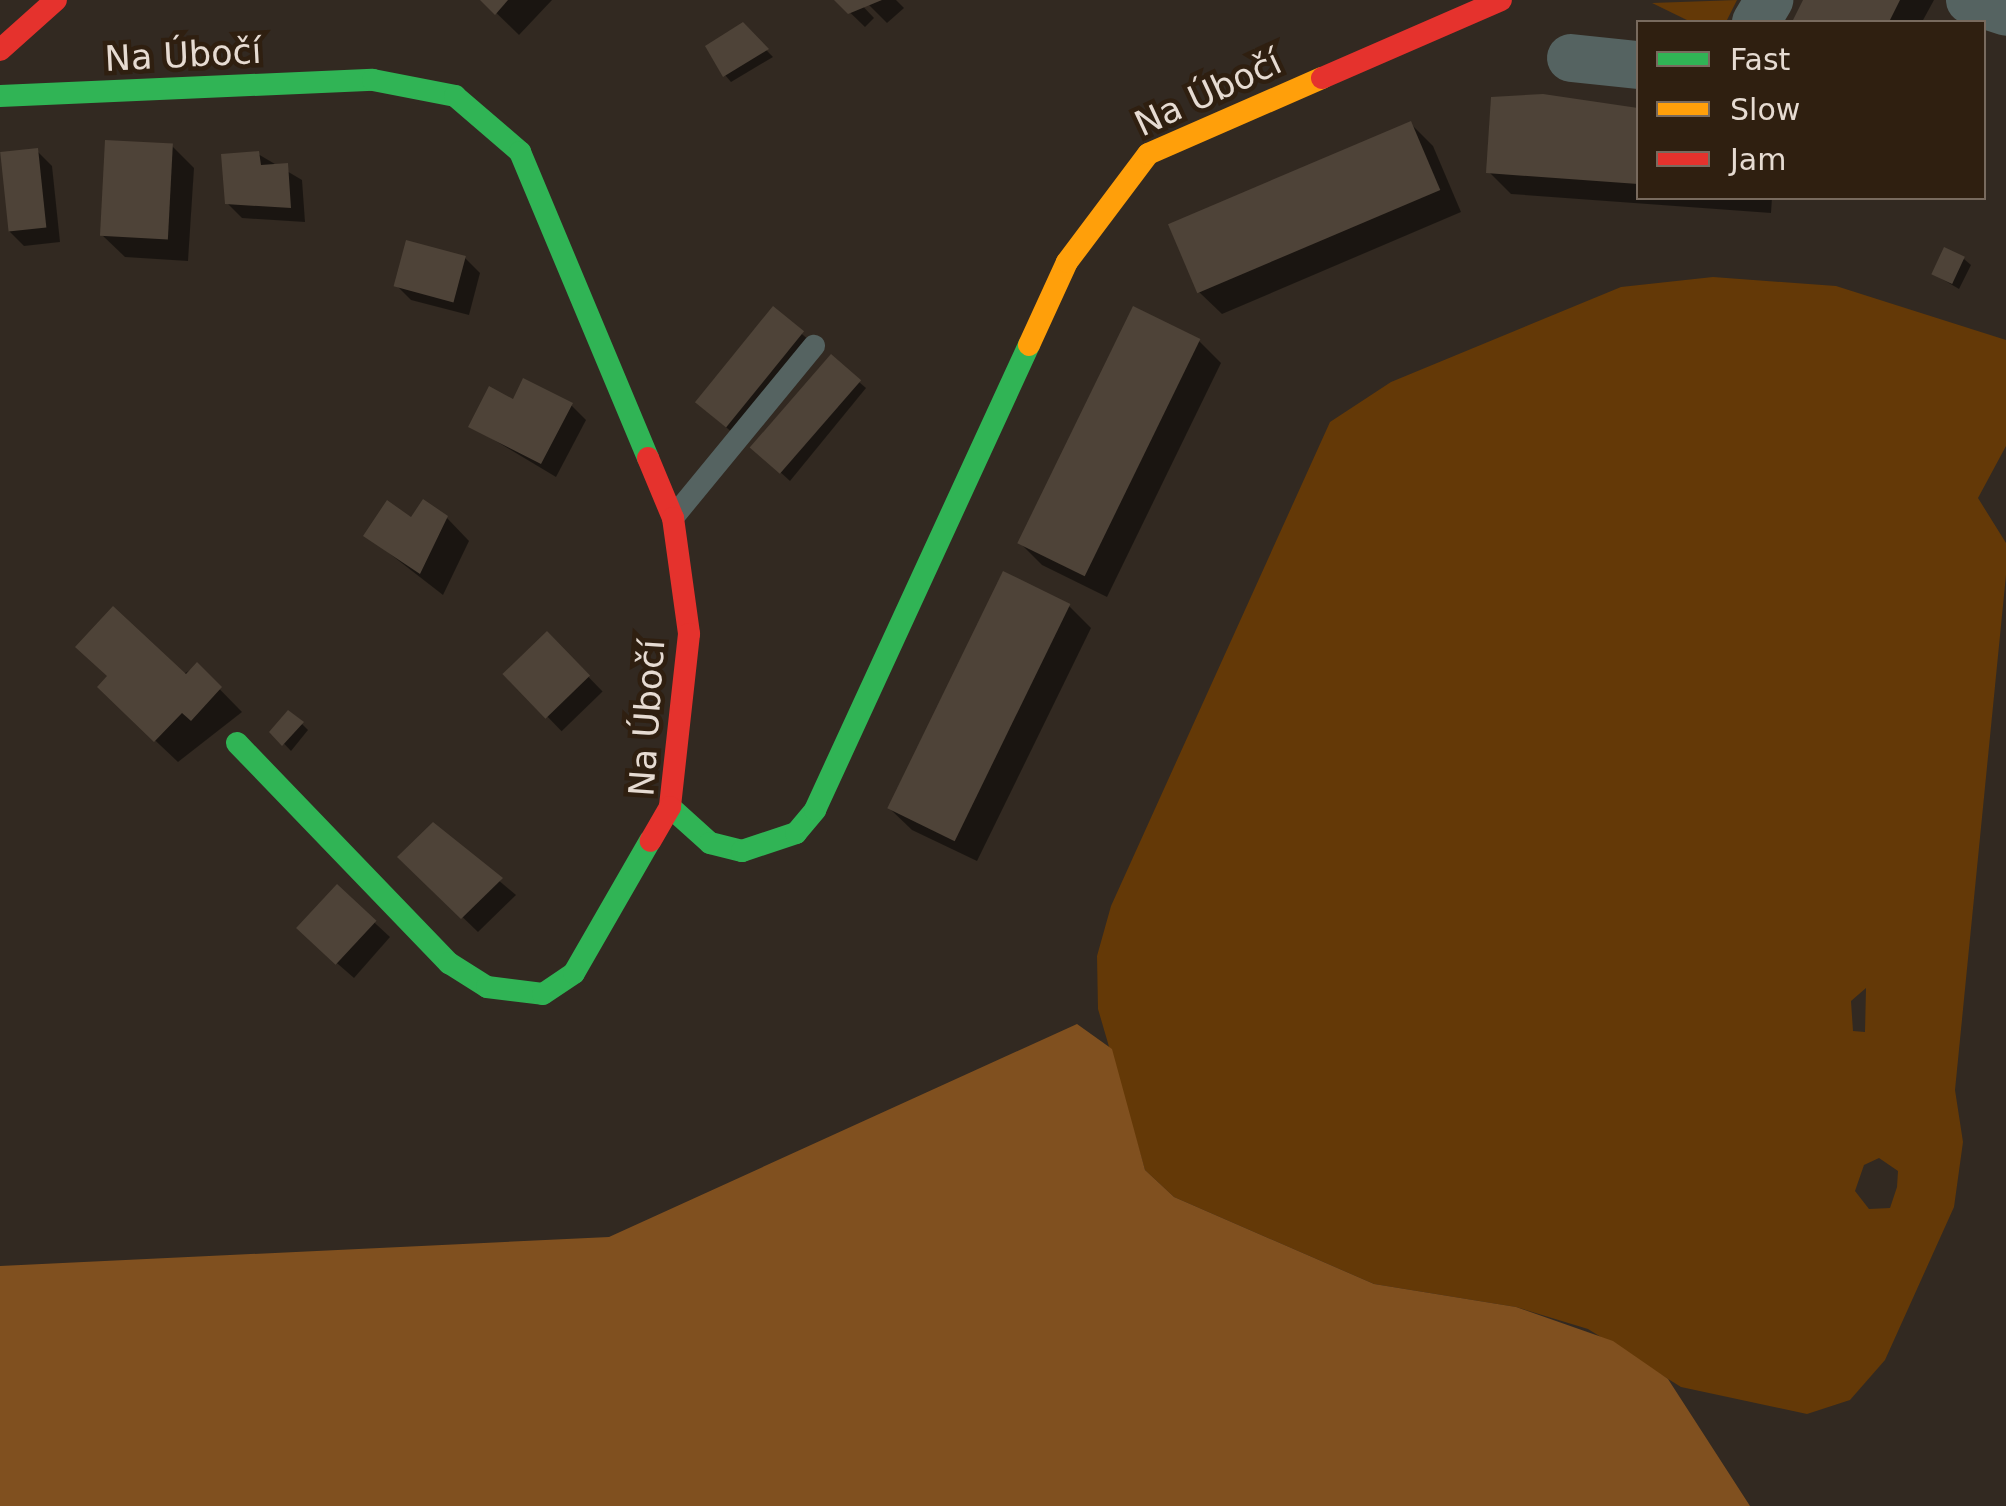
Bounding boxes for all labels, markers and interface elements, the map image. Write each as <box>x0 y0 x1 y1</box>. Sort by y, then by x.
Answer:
legend <box>1636 20 1986 200</box>
street label: Na Úbočí <box>104 30 262 80</box>
street label: Na Úbočí <box>1128 41 1288 145</box>
text: Fast <box>1730 42 1790 77</box>
text: Slow <box>1730 92 1800 127</box>
text: Jam <box>1730 142 1786 177</box>
street label: Na Úbočí <box>621 638 673 798</box>

